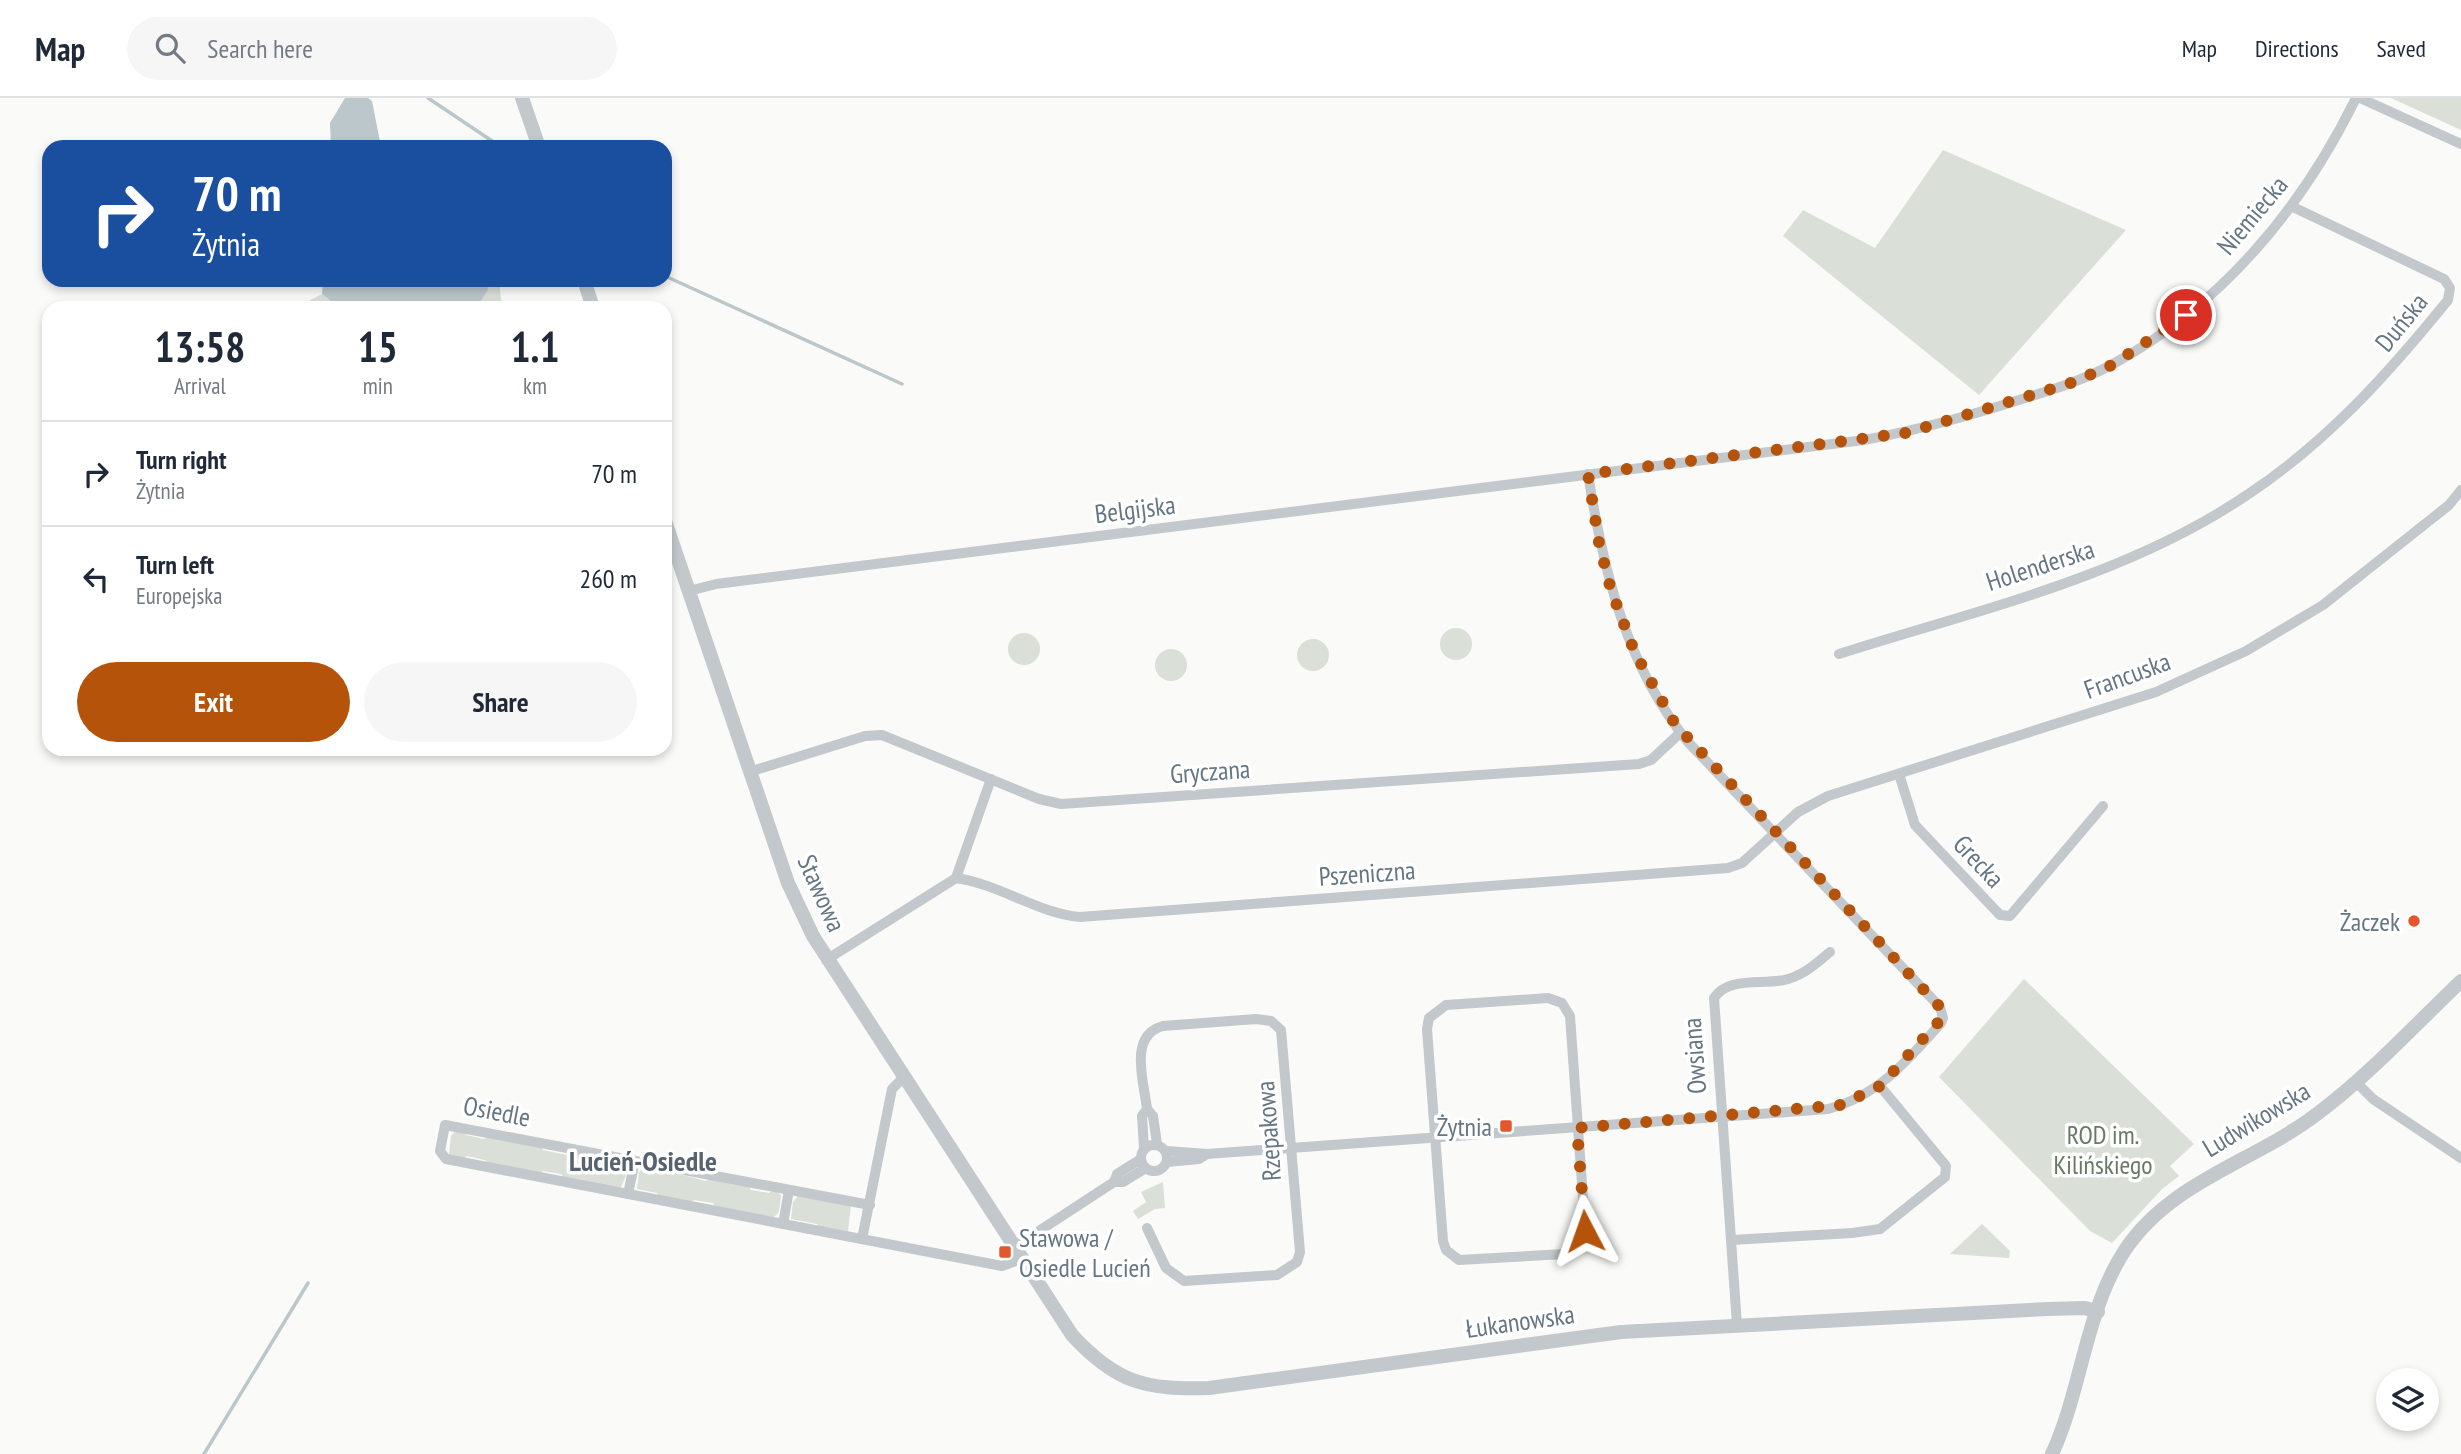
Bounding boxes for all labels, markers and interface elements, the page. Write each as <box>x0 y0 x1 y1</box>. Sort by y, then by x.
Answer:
search box <box>127 17 617 80</box>
text: Map <box>35 27 85 70</box>
icon: search <box>151 29 189 67</box>
text: Search here <box>207 32 313 65</box>
text: Map <box>2182 33 2217 64</box>
text: Directions <box>2255 33 2339 64</box>
text: Saved <box>2377 33 2426 64</box>
text: 70 m <box>192 161 281 225</box>
icon: right <box>77 168 168 259</box>
street label: Niemiecka <box>2209 169 2295 261</box>
text: Żytnia <box>192 223 260 265</box>
pin <box>2156 285 2216 345</box>
street label: Duńska <box>2368 286 2434 358</box>
icon: arrive <box>2167 296 2205 334</box>
text: 13:58 <box>154 319 245 374</box>
text: 15 <box>358 319 398 374</box>
text: 1.1 <box>510 319 559 374</box>
text: Arrival <box>174 371 226 400</box>
text: min <box>363 371 393 400</box>
text: km <box>523 371 547 400</box>
text: Turn right <box>136 443 227 476</box>
icon: right <box>77 455 115 493</box>
text: 70 m <box>591 457 637 490</box>
text: Żytnia <box>136 476 185 505</box>
street label: Belgijska <box>1093 488 1177 530</box>
street label: Holenderska <box>1982 532 2098 598</box>
text: Turn left <box>136 548 214 581</box>
icon: left <box>77 560 115 598</box>
text: 260 m <box>579 562 637 595</box>
text: Europejska <box>136 581 222 610</box>
street label: Francuska <box>2079 644 2175 706</box>
button: Exit <box>77 662 350 742</box>
button: Share <box>364 662 637 742</box>
street label: Gryczana <box>1169 752 1251 790</box>
street label: Grecka <box>1946 828 2012 894</box>
street label: Stawowa <box>791 850 853 936</box>
street label: Pszeniczna <box>1318 853 1416 893</box>
place label: Żaczek <box>2340 905 2400 938</box>
marker: Żaczek <box>2406 913 2422 929</box>
street label: Owsiana <box>1675 1017 1713 1095</box>
street label: Ludwikowska <box>2196 1074 2316 1164</box>
street label: Rzepakowa <box>1248 1080 1288 1182</box>
street label: Osiedle <box>461 1088 533 1134</box>
place label: Żytnia <box>1437 1110 1492 1143</box>
marker: Żytnia <box>1498 1118 1514 1134</box>
park label: ROD im. Kilińskiego <box>2053 1118 2153 1181</box>
district label: Lucień-Osiedle <box>569 1142 717 1179</box>
position arrow <box>1548 1194 1622 1268</box>
place label: Stawowa / Osiedle Lucień <box>1019 1221 1151 1284</box>
marker: Stawowa / Osiedle Lucień <box>997 1244 1013 1260</box>
street label: Łukanowska <box>1464 1297 1576 1345</box>
map controls <box>2376 1368 2439 1431</box>
button: layers <box>2376 1368 2439 1431</box>

